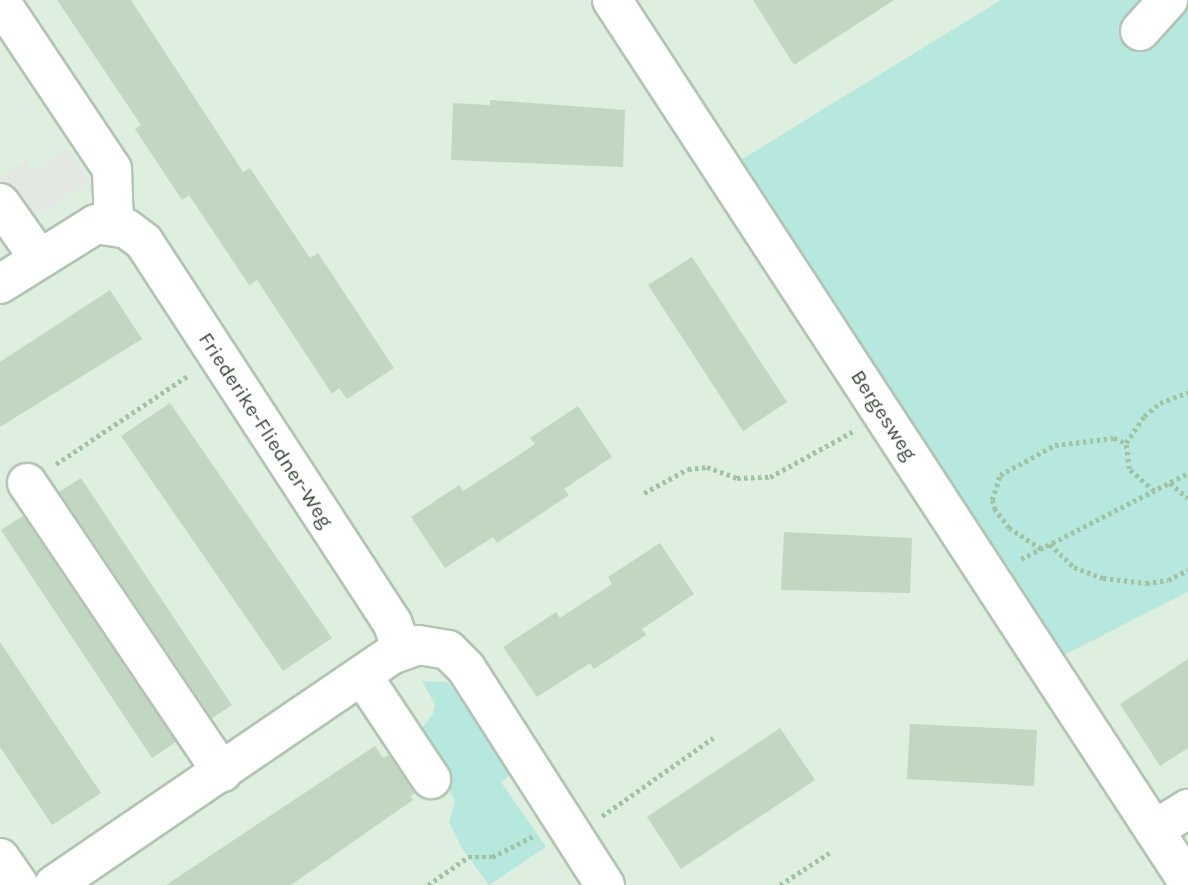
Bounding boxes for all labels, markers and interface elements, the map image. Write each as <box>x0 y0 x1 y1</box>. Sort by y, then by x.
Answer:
street label: Friederike-Fliedner-Weg <box>193 327 339 533</box>
street label: Bergesweg <box>845 365 923 465</box>

